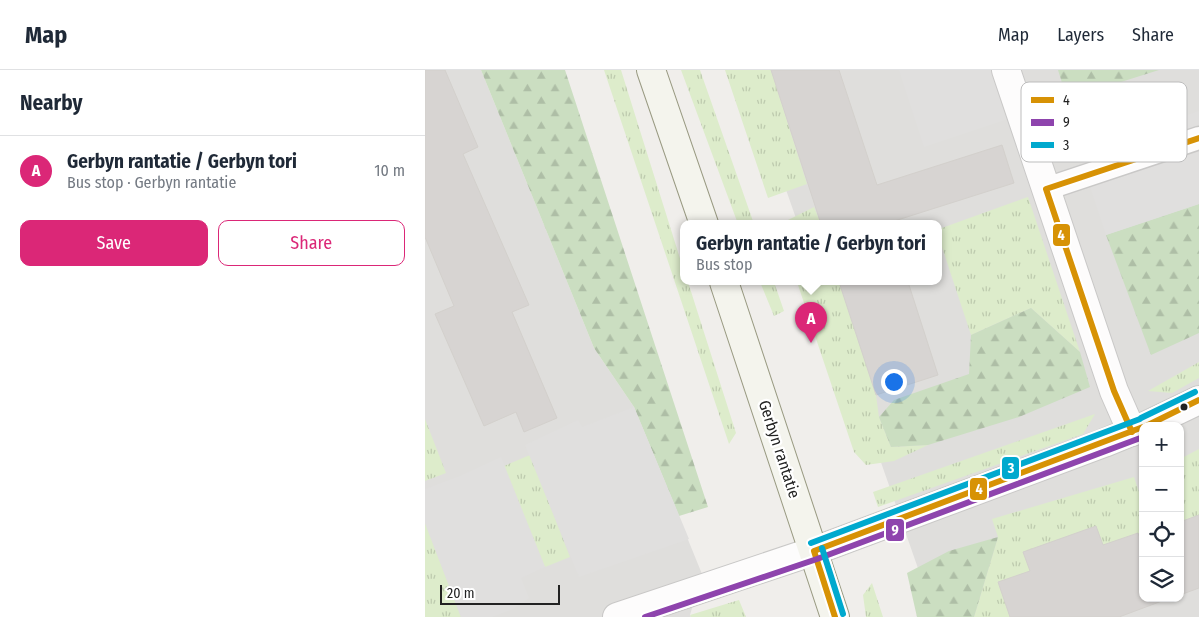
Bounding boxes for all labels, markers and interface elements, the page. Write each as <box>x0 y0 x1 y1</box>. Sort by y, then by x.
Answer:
text: Map <box>25 21 67 49</box>
text: Map <box>998 24 1029 46</box>
text: Layers <box>1057 24 1104 46</box>
text: Share <box>1132 24 1174 46</box>
legend <box>1021 82 1187 162</box>
text: Nearby <box>20 90 82 116</box>
text: 4 <box>1063 92 1070 109</box>
text: 9 <box>1063 114 1070 131</box>
text: 3 <box>1063 137 1069 154</box>
text: Gerbyn rantatie / Gerbyn tori <box>67 150 297 173</box>
text: A <box>32 161 40 180</box>
text: 10 m <box>374 161 405 180</box>
text: Bus stop · Gerbyn rantatie <box>67 173 236 192</box>
button: Save <box>20 220 208 266</box>
button: Share <box>218 220 405 266</box>
popup <box>680 220 942 285</box>
line badge: 4 <box>1052 223 1071 247</box>
text: 4 <box>1057 227 1065 244</box>
text: Gerbyn rantatie / Gerbyn tori <box>696 232 926 255</box>
text: Bus stop <box>696 255 752 274</box>
pin: A <box>795 302 827 343</box>
your location <box>881 369 907 395</box>
street label: Gerbyn rantatie <box>755 398 804 501</box>
unlabelled marker <box>1179 402 1189 412</box>
map controls <box>1139 422 1184 602</box>
button: + <box>1139 422 1184 467</box>
line badge: 3 <box>1001 456 1020 480</box>
text: 3 <box>1007 460 1015 477</box>
button: − <box>1139 467 1184 512</box>
line badge: 4 <box>969 477 988 501</box>
text: 4 <box>975 481 983 498</box>
button: locate <box>1139 512 1184 557</box>
line badge: 9 <box>885 518 905 542</box>
text: 9 <box>891 522 899 539</box>
button: layers <box>1139 557 1184 602</box>
scale bar <box>440 582 560 605</box>
text: 20 m <box>447 585 475 602</box>

